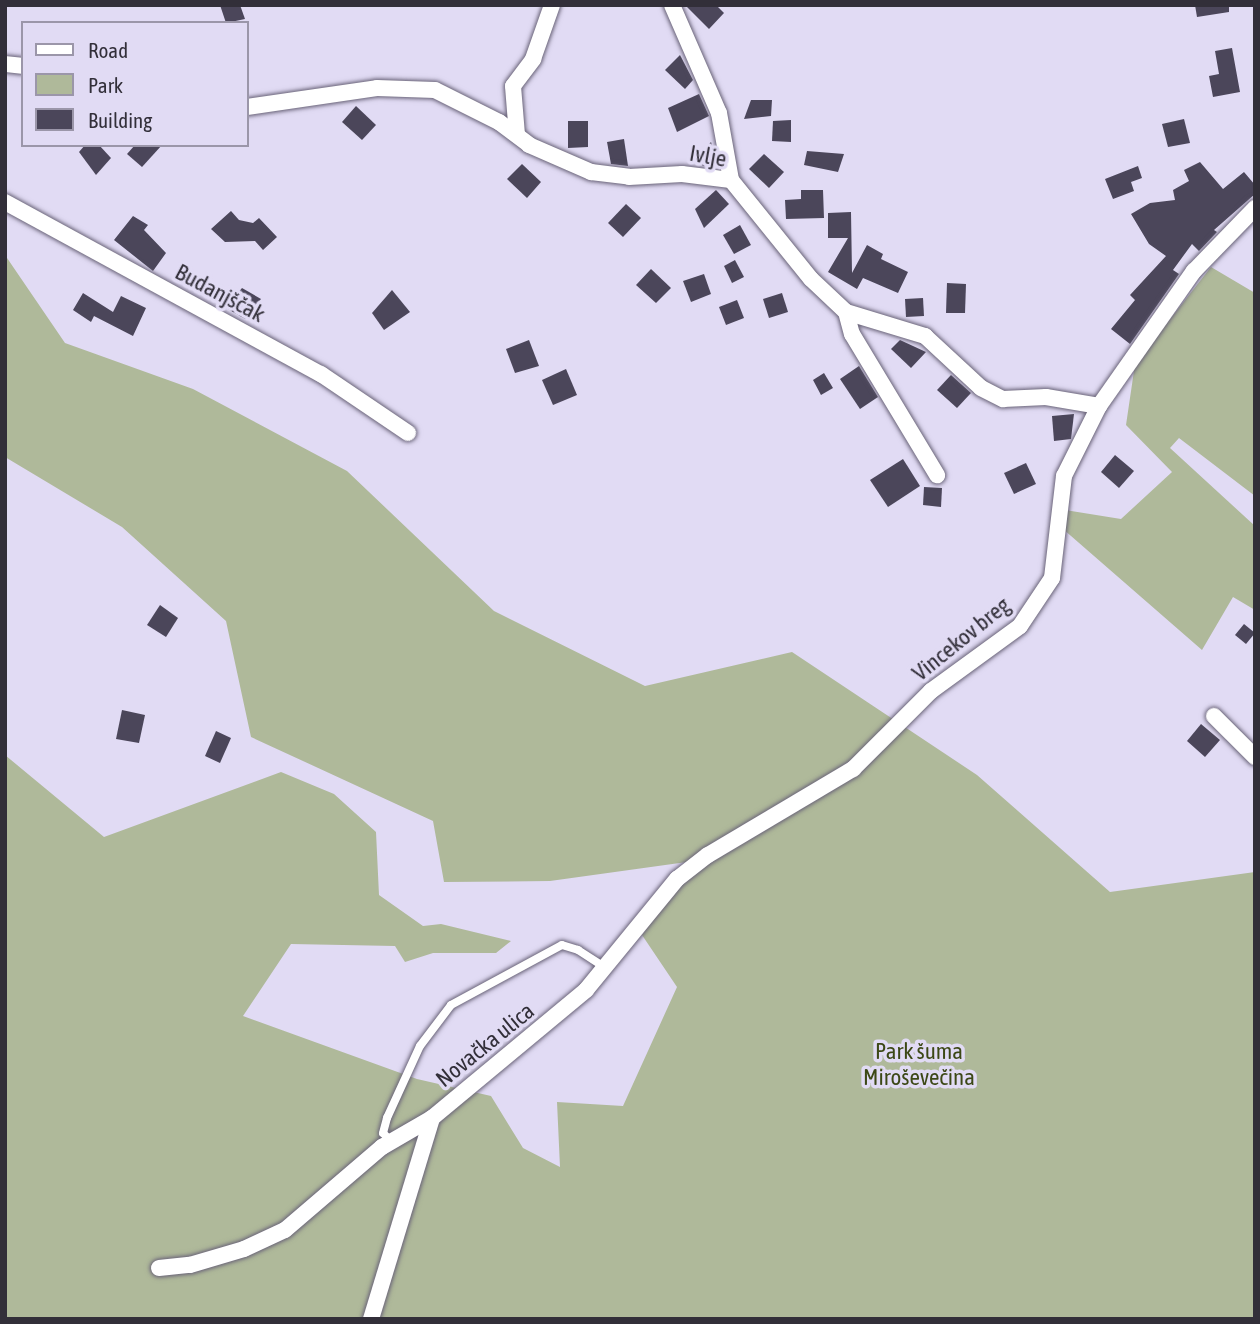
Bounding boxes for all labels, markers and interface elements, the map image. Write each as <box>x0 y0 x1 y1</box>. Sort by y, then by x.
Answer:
legend <box>21 21 248 147</box>
text: Road <box>88 38 128 62</box>
text: Park <box>88 73 123 97</box>
text: Building <box>88 108 152 132</box>
street label: Ivlje <box>687 139 729 173</box>
street label: Budanjščak <box>170 258 270 328</box>
street label: Vincekov breg <box>907 591 1015 687</box>
street label: Novačka ulica <box>430 997 540 1093</box>
park label: Park šuma Miroševečina <box>863 1037 975 1091</box>

